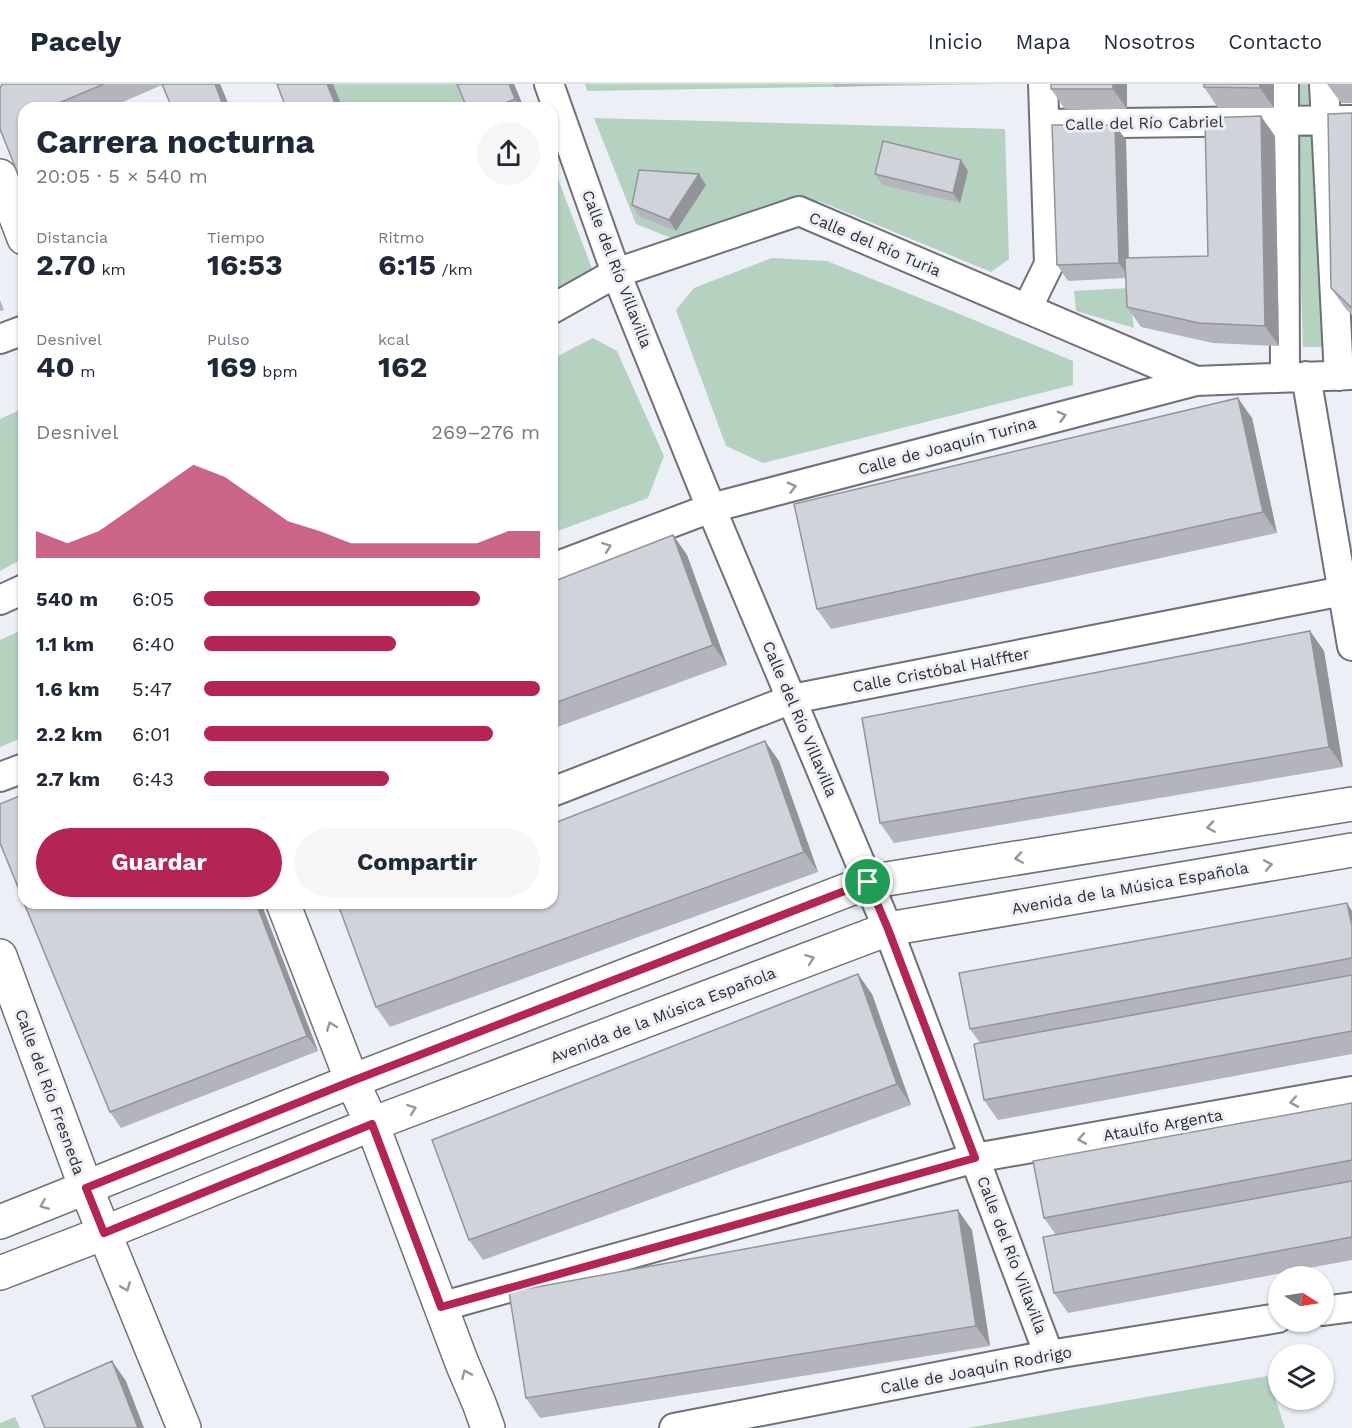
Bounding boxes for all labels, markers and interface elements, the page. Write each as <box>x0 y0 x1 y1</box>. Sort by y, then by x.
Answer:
text: Pacely <box>30 25 121 58</box>
text: Inicio <box>928 29 983 54</box>
text: Mapa <box>1016 29 1070 54</box>
text: Nosotros <box>1103 29 1195 54</box>
text: Contacto <box>1228 29 1322 54</box>
street label: Calle del Río Cabriel <box>1065 112 1223 134</box>
text: Carrera nocturna <box>36 122 315 161</box>
button: share <box>477 122 540 185</box>
text: 20:05 · 5 × 540 m <box>36 164 208 188</box>
street label: Calle del Río Villavilla <box>578 187 656 351</box>
street label: Calle del Río Turia <box>806 208 944 280</box>
text: Distancia <box>36 228 108 247</box>
text: Tiempo <box>207 228 265 247</box>
text: Ritmo <box>378 228 424 247</box>
text: 2.70 <box>36 247 96 282</box>
text: 16:53 <box>207 247 283 282</box>
text: 6:15 <box>378 247 436 282</box>
text: km <box>96 260 126 279</box>
text: /km <box>436 260 473 279</box>
text: Desnivel <box>36 330 102 349</box>
text: Pulso <box>207 330 250 349</box>
text: kcal <box>378 330 410 349</box>
text: 40 <box>36 349 75 384</box>
text: 169 <box>207 349 257 384</box>
text: 162 <box>378 349 427 384</box>
text: m <box>75 362 95 381</box>
text: bpm <box>257 362 298 381</box>
one-way arrow <box>1056 411 1067 423</box>
street label: Calle de Joaquín Turina <box>856 413 1038 479</box>
text: Desnivel <box>36 420 118 444</box>
text: 269–276 m <box>431 420 540 444</box>
one-way arrow <box>787 481 797 494</box>
one-way arrow <box>601 542 612 555</box>
text: 540 m <box>36 587 98 611</box>
text: 6:05 <box>132 587 174 611</box>
text: 1.1 km <box>36 632 94 656</box>
text: 6:40 <box>132 632 175 656</box>
street label: Calle del Río Villavilla <box>759 638 841 800</box>
street label: Calle Cristóbal Halffter <box>851 643 1031 696</box>
text: 1.6 km <box>36 677 100 701</box>
text: 5:47 <box>132 677 172 701</box>
text: 2.2 km <box>36 722 103 746</box>
text: 6:01 <box>132 722 170 746</box>
text: 2.7 km <box>36 767 100 791</box>
text: 6:43 <box>132 767 174 791</box>
one-way arrow <box>1207 820 1217 833</box>
button: Guardar <box>36 828 282 897</box>
button: Compartir <box>294 828 540 897</box>
one-way arrow <box>1014 851 1024 864</box>
pin <box>842 856 893 907</box>
street label: Avenida de la Música Española <box>1010 858 1250 918</box>
one-way arrow <box>1263 859 1272 871</box>
icon: arrive <box>851 865 884 898</box>
one-way arrow <box>804 954 815 966</box>
street label: Avenida de la Música Española <box>548 963 778 1067</box>
street label: Calle del Río Fresneda <box>11 1007 89 1177</box>
one-way arrow <box>326 1022 338 1033</box>
one-way arrow <box>1290 1095 1299 1107</box>
one-way arrow <box>406 1104 417 1117</box>
street label: Ataulfo Argenta <box>1102 1105 1224 1145</box>
one-way arrow <box>1077 1132 1087 1145</box>
street label: Calle del Río Villavilla <box>973 1173 1051 1337</box>
one-way arrow <box>40 1197 50 1210</box>
north arrow <box>1268 1266 1334 1332</box>
map controls <box>1268 1266 1334 1410</box>
one-way arrow <box>119 1280 131 1291</box>
street label: Calle de Joaquín Rodrigo <box>879 1342 1073 1398</box>
button: layers <box>1268 1344 1334 1410</box>
one-way arrow <box>462 1369 474 1380</box>

